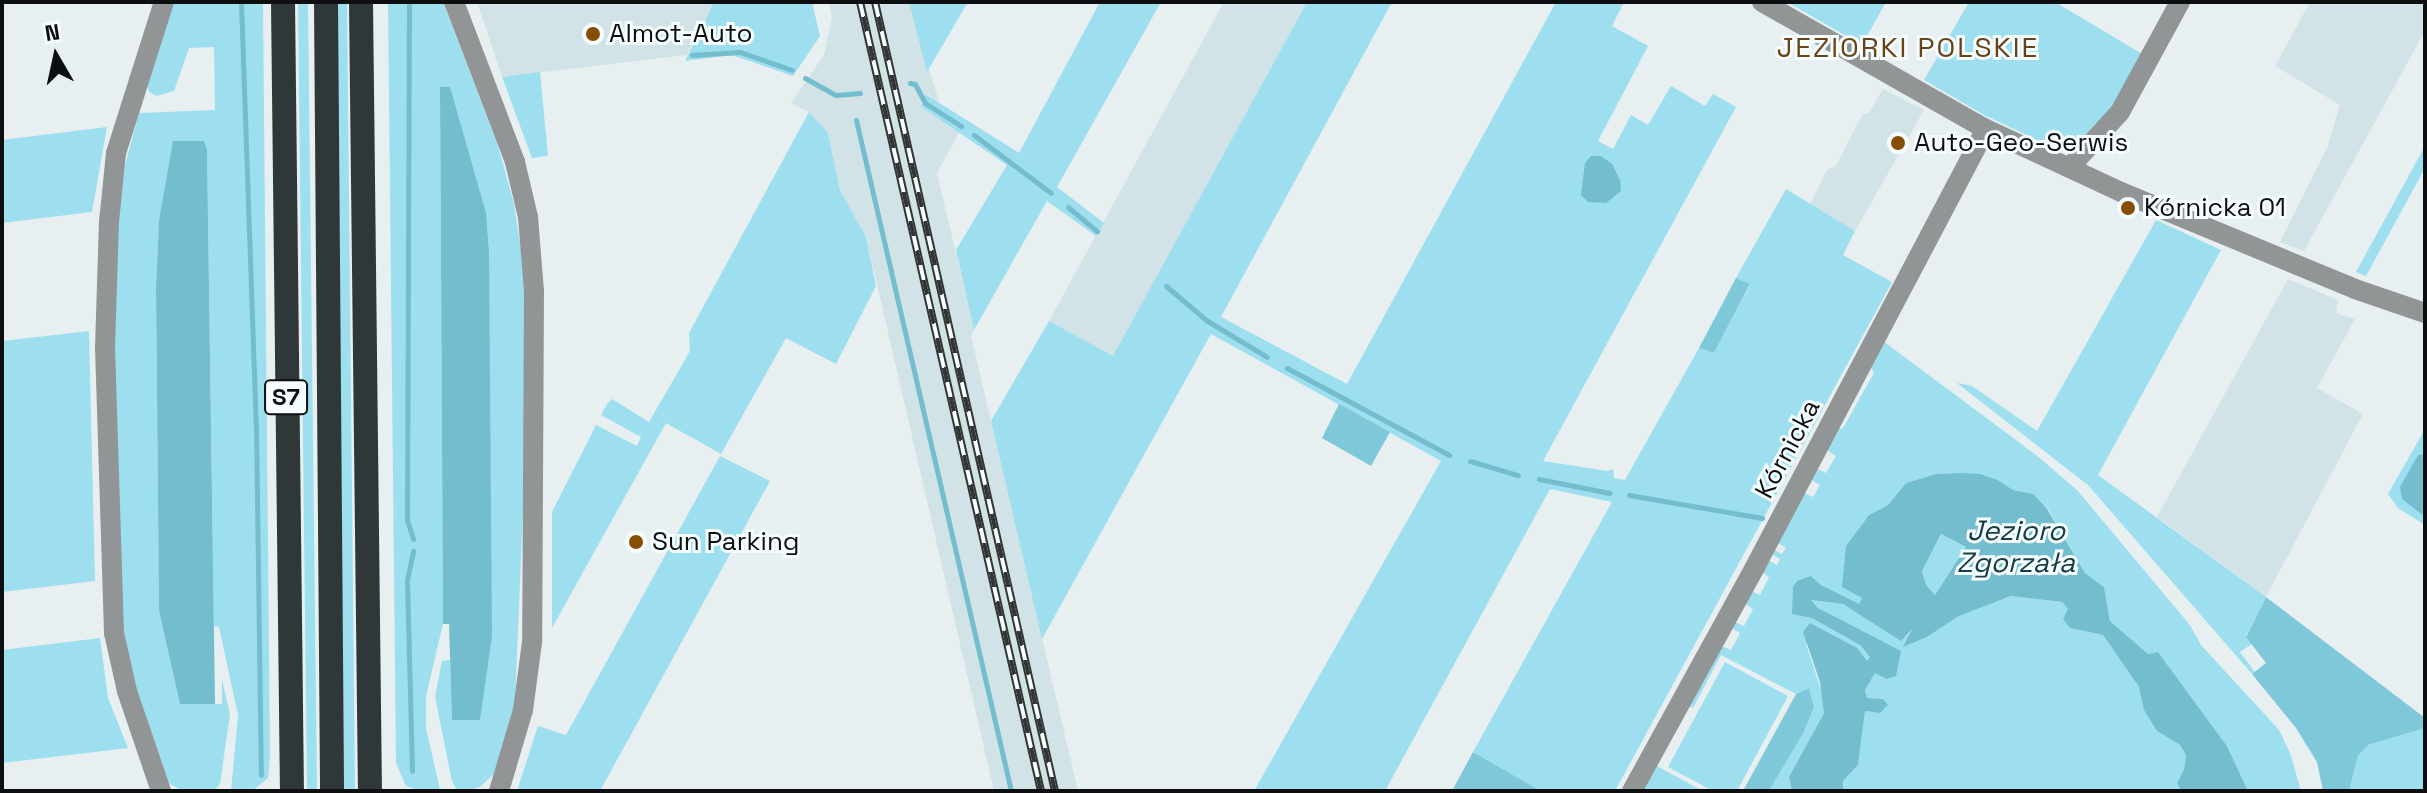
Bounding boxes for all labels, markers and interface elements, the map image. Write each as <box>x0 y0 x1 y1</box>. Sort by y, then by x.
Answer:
north arrow <box>16 16 96 96</box>
text: N <box>43 17 62 47</box>
place label: Almot-Auto <box>609 18 753 50</box>
marker: Almot-Auto <box>584 25 602 43</box>
district label: JEZIORKI POLSKIE <box>1777 30 2039 64</box>
place label: Auto-Geo-Serwis <box>1914 127 2128 159</box>
marker: Auto-Geo-Serwis <box>1889 134 1907 152</box>
place label: Kórnicka 01 <box>2144 192 2286 224</box>
marker: Kórnicka 01 <box>2119 199 2137 217</box>
road number: S7 <box>264 377 308 417</box>
street label: Kórnicka <box>1749 394 1827 504</box>
water label: Jezioro Zgorzała <box>1957 513 2075 579</box>
place label: Sun Parking <box>652 526 800 558</box>
marker: Sun Parking <box>627 533 645 551</box>

